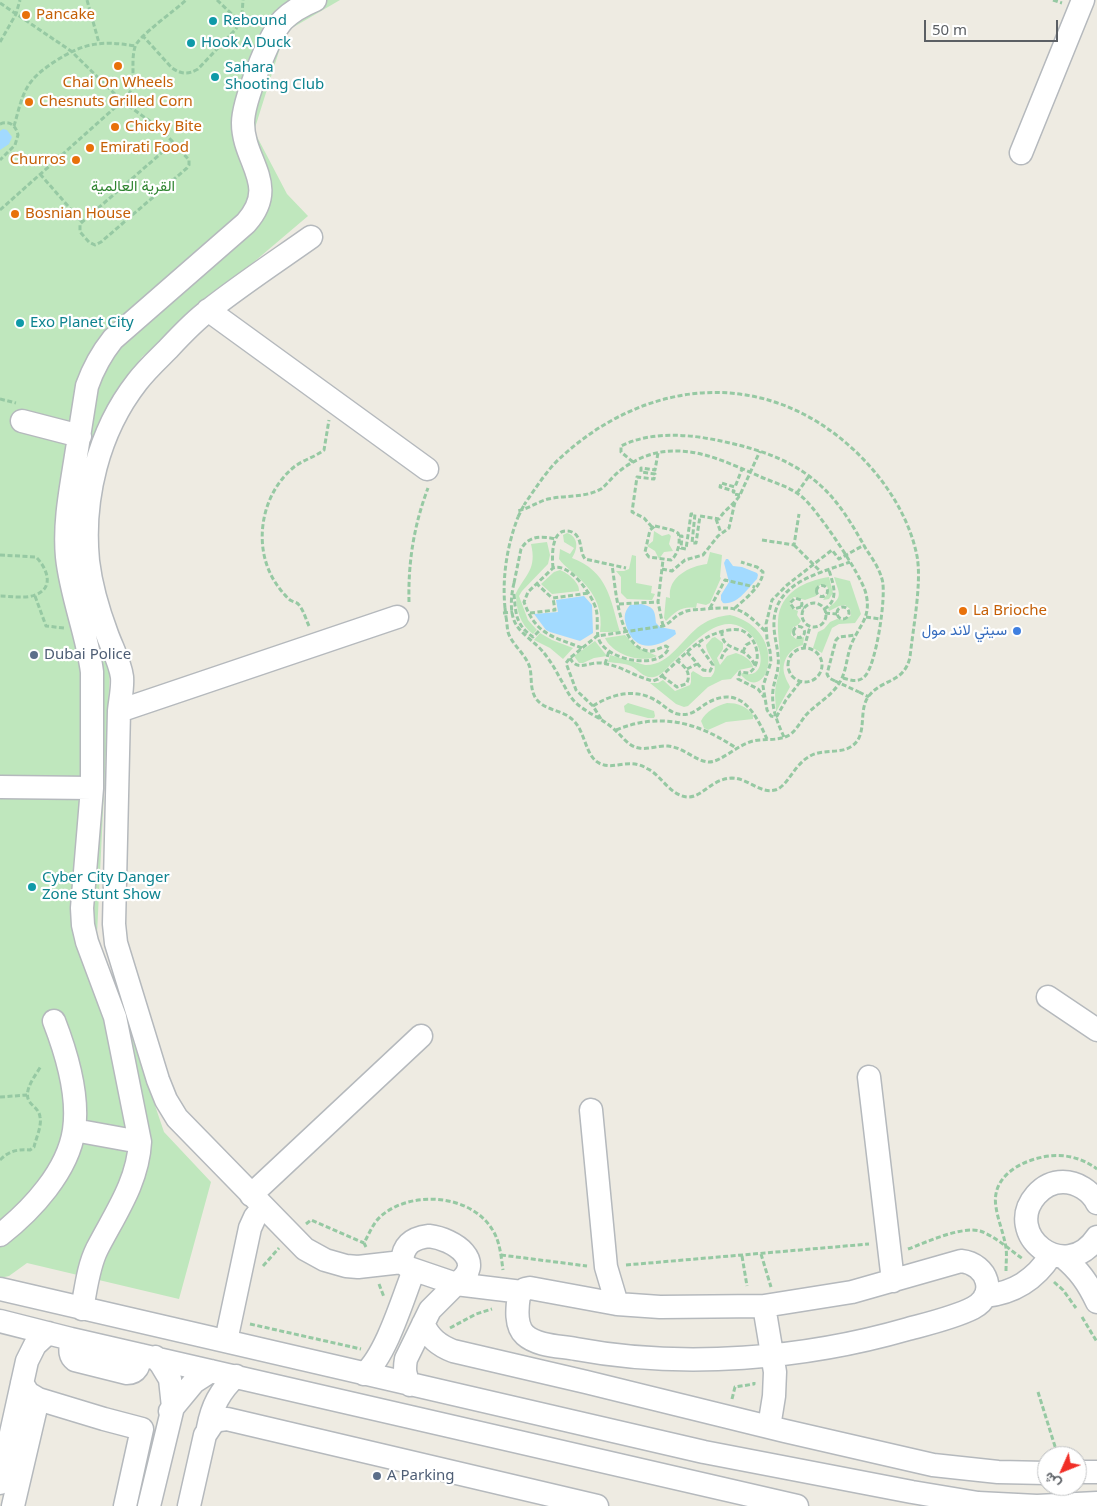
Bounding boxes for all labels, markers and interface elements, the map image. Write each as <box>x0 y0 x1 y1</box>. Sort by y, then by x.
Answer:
place label: Pancake <box>36 6 95 24</box>
marker: Pancake <box>20 9 32 21</box>
scale bar <box>927 10 1061 42</box>
place label: Rebound <box>223 12 287 30</box>
marker: Rebound <box>207 15 219 27</box>
text: 50 m <box>932 19 967 39</box>
place label: Hook A Duck <box>201 34 291 52</box>
marker: Hook A Duck <box>185 37 197 49</box>
place label: Sahara Shooting Club <box>225 59 324 94</box>
marker: Chai On Wheels <box>112 60 124 72</box>
marker: Sahara Shooting Club <box>209 71 221 83</box>
place label: Chai On Wheels <box>62 74 174 92</box>
place label: Chesnuts Grilled Corn <box>39 93 193 111</box>
marker: Chesnuts Grilled Corn <box>23 96 35 108</box>
place label: Chicky Bite <box>125 118 202 136</box>
marker: Chicky Bite <box>109 121 121 133</box>
place label: Emirati Food <box>100 139 189 157</box>
marker: Emirati Food <box>84 142 96 154</box>
place label: Churros <box>10 151 66 169</box>
marker: Churros <box>70 154 82 166</box>
park label: القرية العالمية <box>91 178 175 196</box>
place label: Bosnian House <box>25 205 131 223</box>
marker: Bosnian House <box>9 208 21 220</box>
place label: Exo Planet City <box>30 314 134 332</box>
marker: Exo Planet City <box>14 317 26 329</box>
place label: La Brioche <box>973 602 1047 620</box>
marker: La Brioche <box>957 605 969 617</box>
place label: سيتي لاند مول <box>922 622 1007 640</box>
marker: سيتي لاند مول <box>1011 625 1023 637</box>
place label: Dubai Police <box>44 646 131 664</box>
marker: Dubai Police <box>28 649 40 661</box>
place label: Cyber City Danger Zone Stunt Show <box>42 869 170 904</box>
marker: Cyber City Danger Zone Stunt Show <box>26 881 38 893</box>
north arrow <box>1037 1446 1087 1496</box>
place label: A Parking <box>387 1467 455 1485</box>
text: ش <box>1039 1468 1064 1494</box>
marker: A Parking <box>371 1470 383 1482</box>

